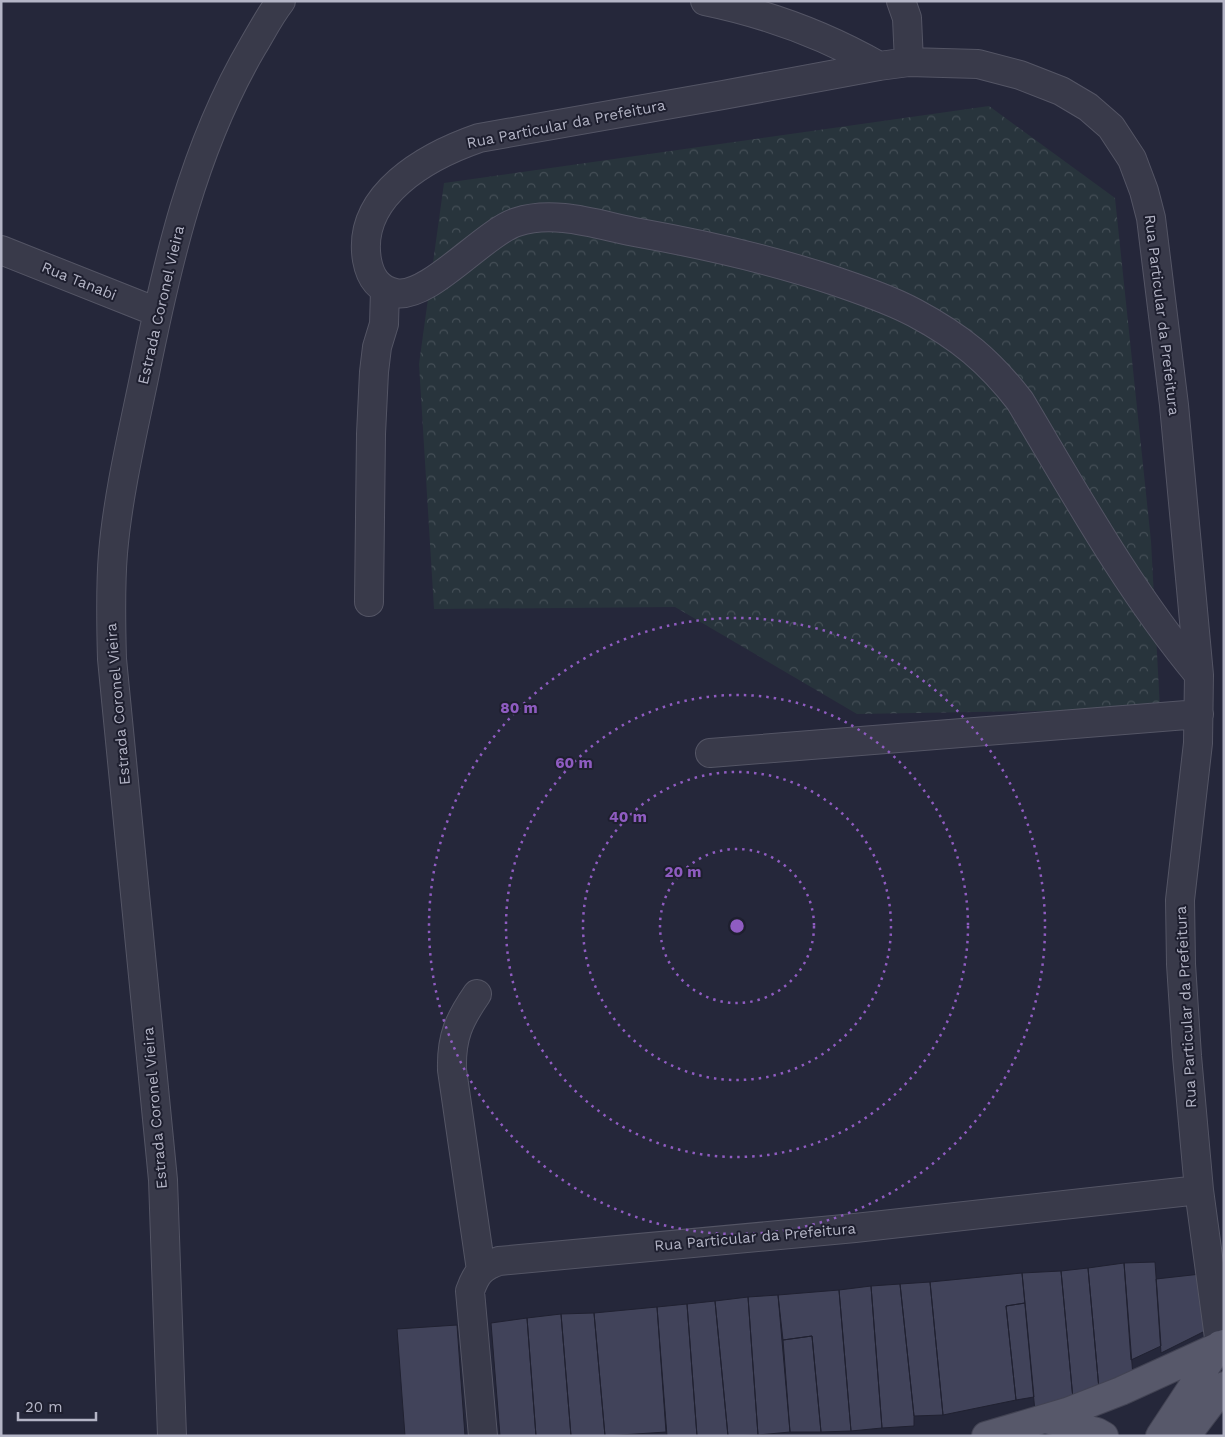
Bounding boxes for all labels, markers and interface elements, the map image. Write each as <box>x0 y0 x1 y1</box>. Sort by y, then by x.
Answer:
street label: Rua Particular da Prefeitura <box>465 96 667 152</box>
street label: Rua Particular da Prefeitura <box>1141 214 1183 417</box>
street label: Estrada Coronel Vieira <box>134 223 188 386</box>
street label: Rua Tanabi <box>39 258 119 304</box>
street label: Estrada Coronel Vieira <box>102 622 134 786</box>
text: 80 m <box>500 699 538 717</box>
text: 60 m <box>555 754 593 772</box>
text: 40 m <box>609 808 647 826</box>
text: 20 m <box>664 863 702 881</box>
street label: Rua Particular da Prefeitura <box>1172 905 1200 1108</box>
centre of rings <box>728 917 746 935</box>
street label: Estrada Coronel Vieira <box>139 1026 171 1190</box>
street label: Rua Particular da Prefeitura <box>654 1219 857 1255</box>
scale bar <box>18 1390 95 1422</box>
text: 20 m <box>25 1398 63 1416</box>

